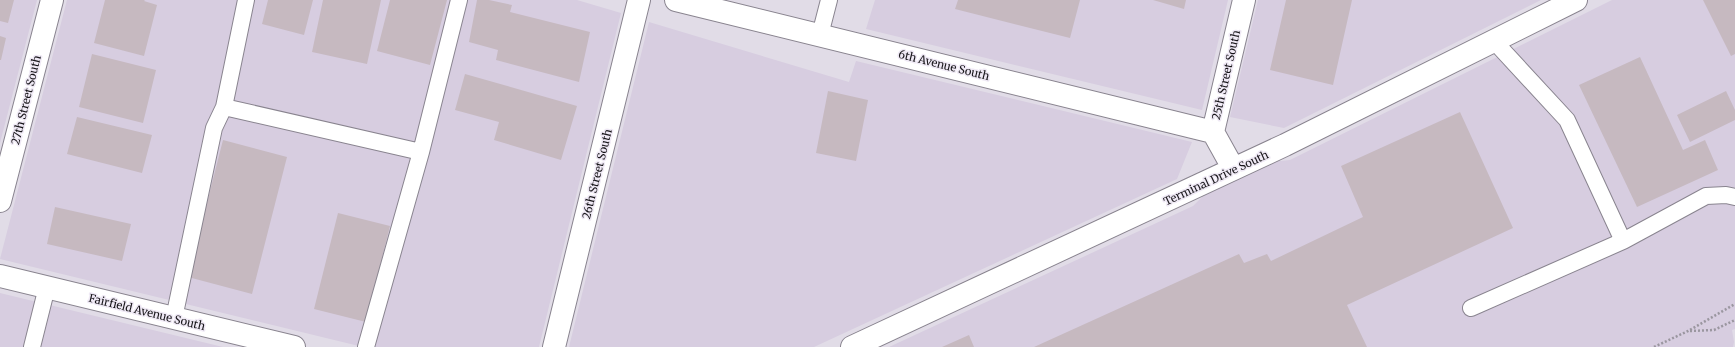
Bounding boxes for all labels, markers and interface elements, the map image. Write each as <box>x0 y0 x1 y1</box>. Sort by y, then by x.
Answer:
street label: 25th Street South <box>1209 28 1243 121</box>
street label: 6th Avenue South <box>897 47 992 83</box>
street label: 27th Street South <box>8 53 44 146</box>
street label: 26th Street South <box>579 127 615 221</box>
street label: Terminal Drive South <box>1161 147 1271 208</box>
street label: Fairfield Avenue South <box>87 291 207 333</box>

